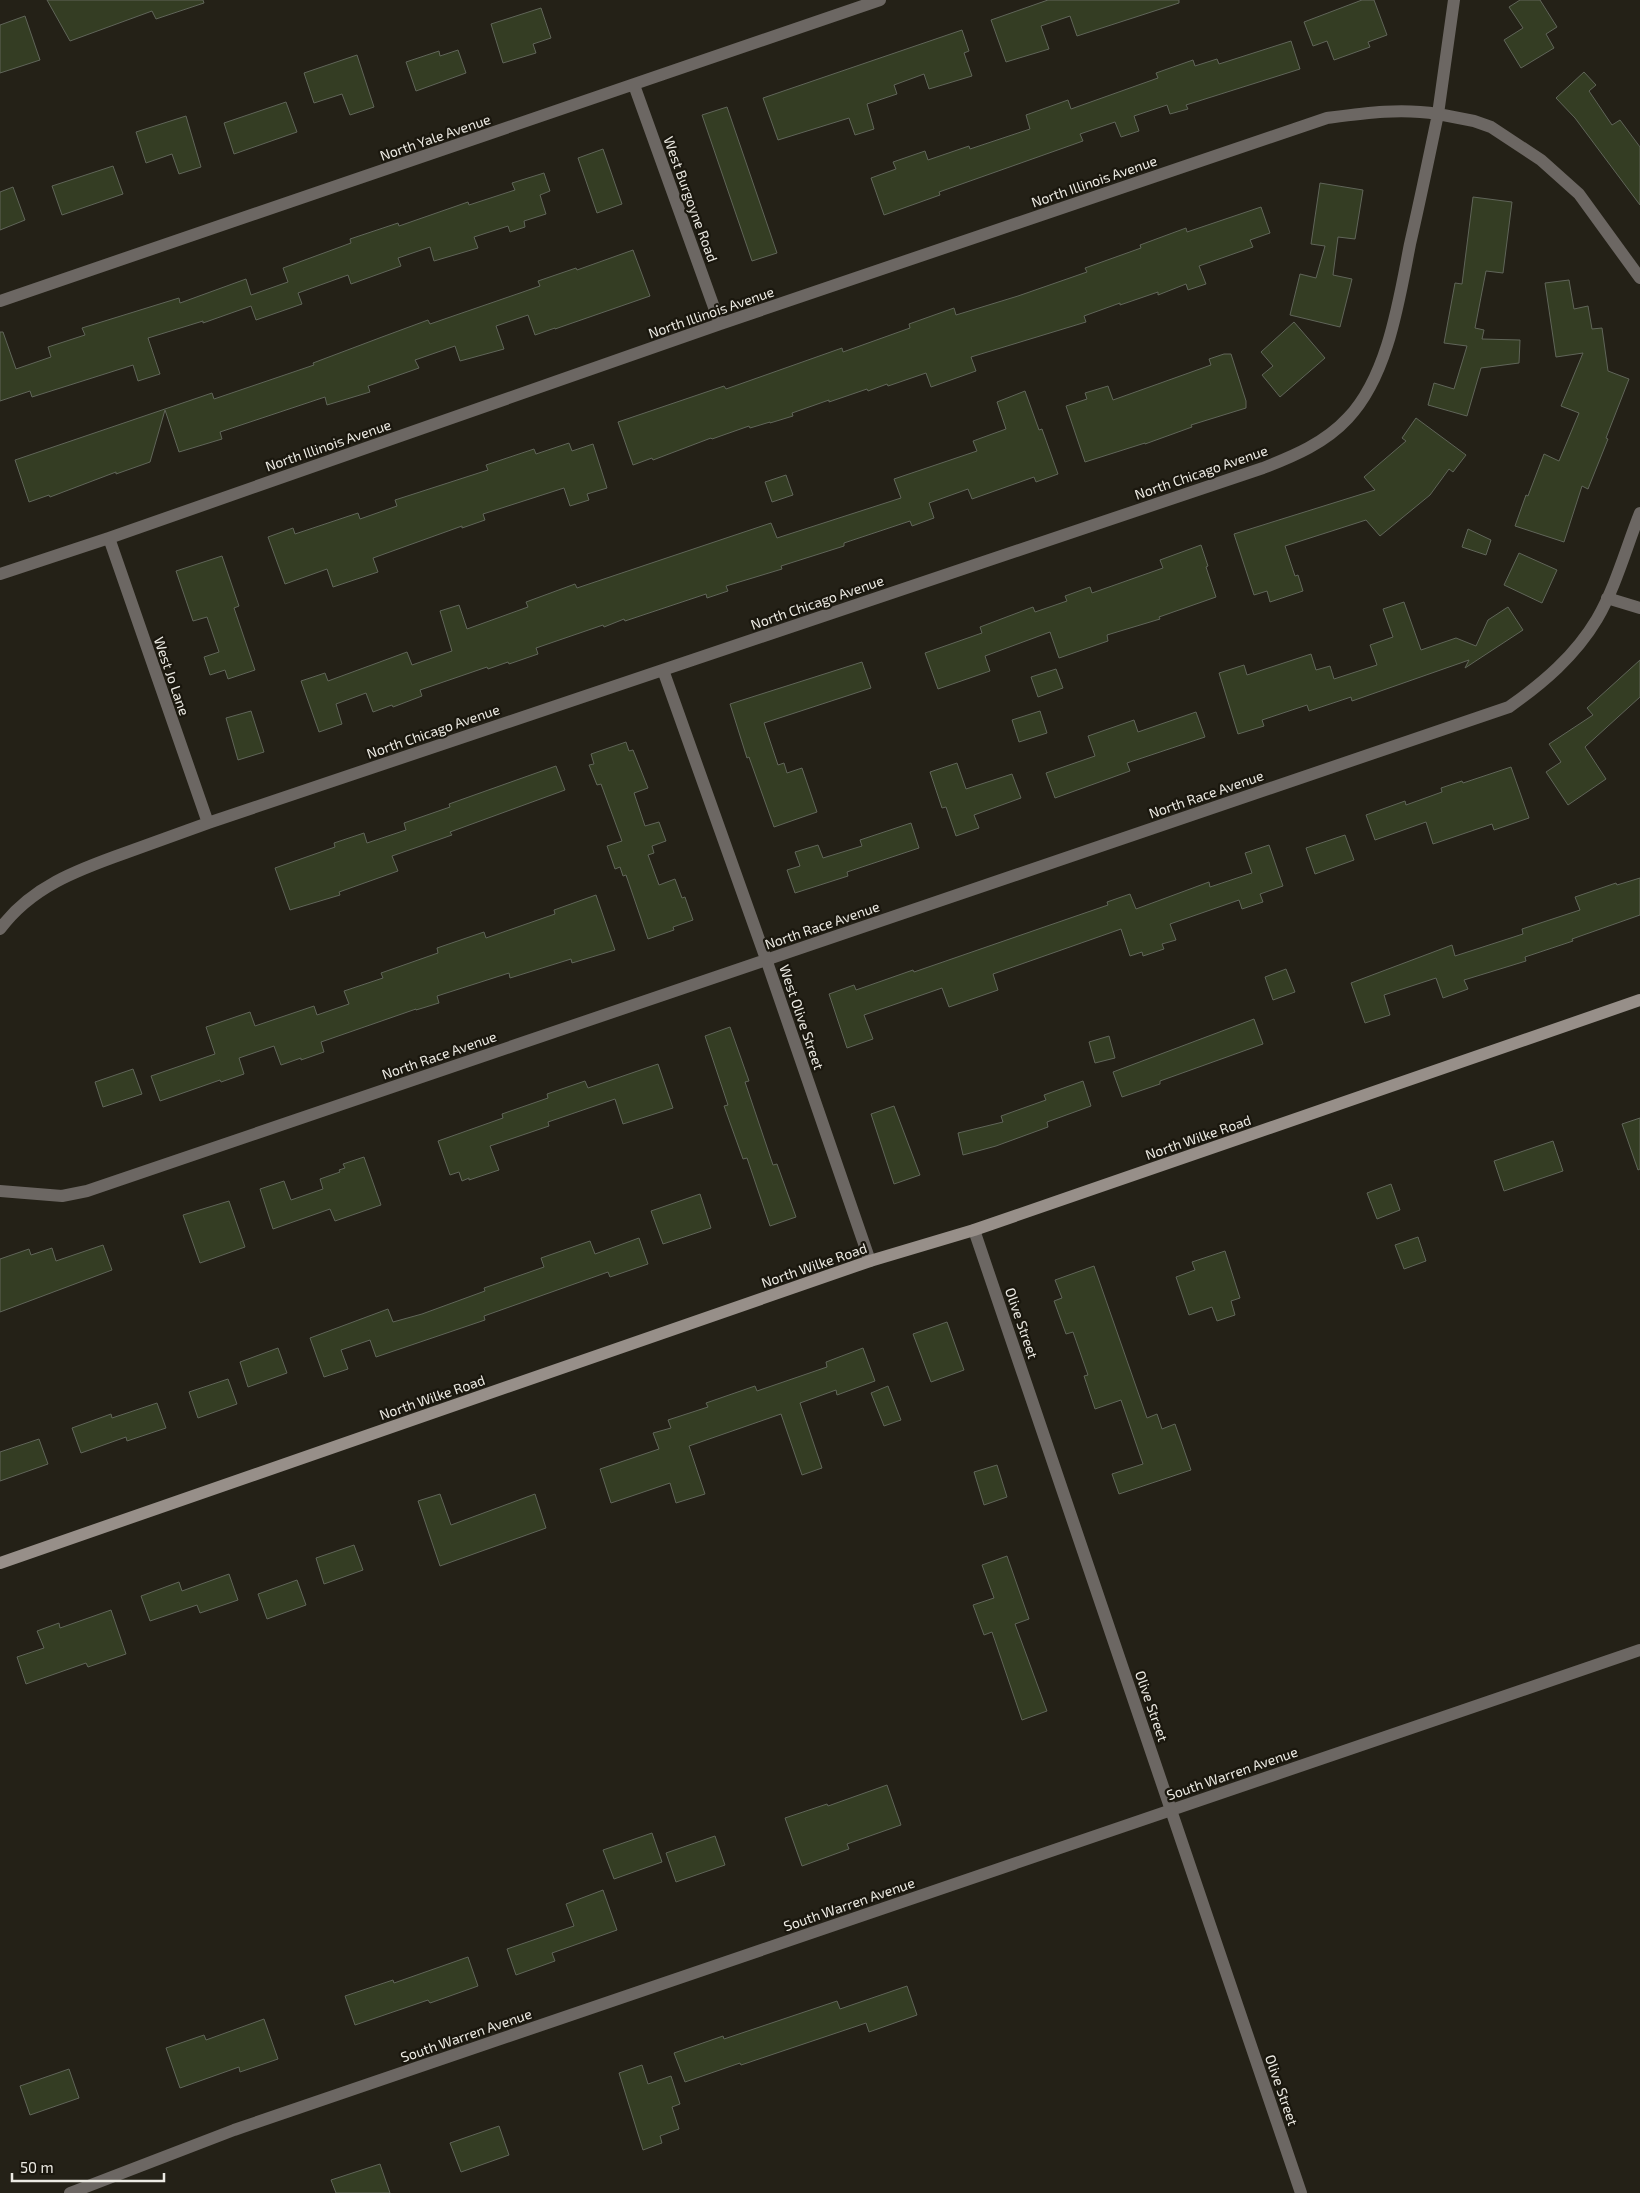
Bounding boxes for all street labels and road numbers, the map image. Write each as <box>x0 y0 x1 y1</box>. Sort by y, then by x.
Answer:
street label: North Yale Avenue <box>377 110 493 164</box>
street label: West Burgoyne Road <box>660 134 722 264</box>
street label: North Illinois Avenue <box>1029 151 1159 211</box>
street label: North Illinois Avenue <box>646 282 776 342</box>
street label: North Illinois Avenue <box>263 415 393 475</box>
street label: North Chicago Avenue <box>1132 441 1270 503</box>
street label: North Chicago Avenue <box>748 571 886 633</box>
street label: West Jo Lane <box>151 634 193 718</box>
street label: North Chicago Avenue <box>364 700 502 762</box>
street label: North Race Avenue <box>1146 766 1266 822</box>
street label: North Race Avenue <box>762 897 882 953</box>
street label: West Olive Street <box>776 962 828 1072</box>
street label: North Race Avenue <box>379 1027 499 1083</box>
street label: North Wilke Road <box>1143 1111 1253 1163</box>
street label: North Wilke Road <box>759 1239 869 1291</box>
street label: Olive Street <box>1002 1285 1042 1361</box>
street label: North Wilke Road <box>377 1371 487 1423</box>
street label: Olive Street <box>1132 1668 1172 1744</box>
street label: South Warren Avenue <box>1164 1743 1300 1803</box>
street label: South Warren Avenue <box>781 1874 917 1934</box>
street label: South Warren Avenue <box>398 2005 534 2065</box>
street label: Olive Street <box>1262 2052 1302 2128</box>

